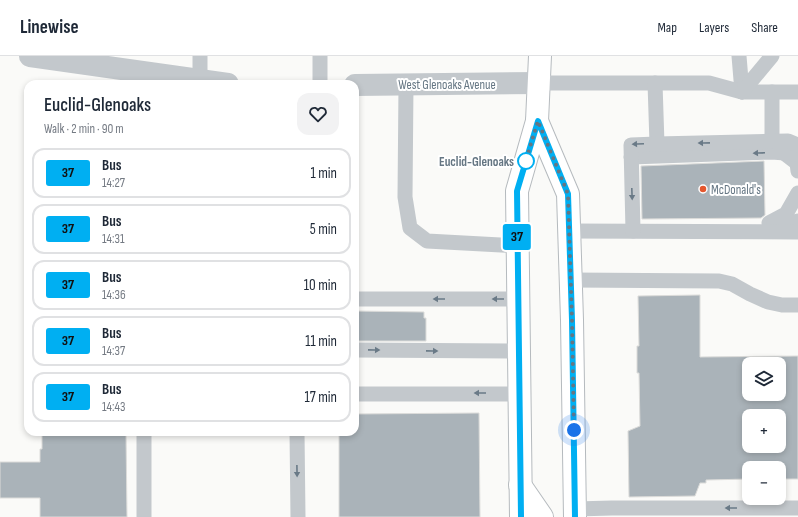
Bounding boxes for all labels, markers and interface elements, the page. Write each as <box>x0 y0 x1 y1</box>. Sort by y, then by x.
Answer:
text: Linewise <box>20 16 79 39</box>
text: Map <box>657 19 677 36</box>
text: Layers <box>699 19 729 36</box>
text: Share <box>751 19 778 36</box>
street label: West Glenoaks Avenue <box>398 77 496 93</box>
button: heart <box>297 93 339 135</box>
text: Euclid-Glenoaks <box>44 94 151 117</box>
text: Walk · 2 min · 90 m <box>44 121 124 137</box>
one-way arrow <box>697 140 710 146</box>
one-way arrow <box>632 141 644 148</box>
one-way arrow <box>753 149 765 156</box>
marker: Euclid-Glenoaks <box>517 152 535 170</box>
place label: Euclid-Glenoaks <box>439 154 514 170</box>
text: Bus <box>102 156 121 175</box>
text: 37 <box>62 164 74 181</box>
text: 1 min <box>311 164 337 183</box>
text: 14:27 <box>102 175 125 191</box>
place label: McDonald's <box>711 182 761 198</box>
marker: McDonald's <box>698 184 708 194</box>
one-way arrow <box>629 188 635 201</box>
text: Bus <box>102 212 121 231</box>
text: 37 <box>62 220 74 237</box>
text: 5 min <box>310 220 337 239</box>
line badge: 37 <box>499 224 535 250</box>
text: 37 <box>511 228 523 245</box>
text: 14:31 <box>102 231 124 247</box>
text: Bus <box>102 268 121 287</box>
text: 37 <box>62 276 74 293</box>
text: 10 min <box>304 276 337 295</box>
text: 14:36 <box>102 287 126 303</box>
one-way arrow <box>432 296 445 302</box>
one-way arrow <box>491 296 504 302</box>
text: Bus <box>102 324 121 343</box>
text: 37 <box>62 332 74 349</box>
text: 11 min <box>305 332 337 351</box>
text: 14:37 <box>102 343 125 359</box>
one-way arrow <box>368 347 381 353</box>
one-way arrow <box>426 348 439 354</box>
map controls <box>742 357 786 505</box>
button: layers <box>742 357 786 401</box>
text: Bus <box>102 380 121 399</box>
text: 37 <box>62 388 74 405</box>
text: 17 min <box>305 388 337 407</box>
one-way arrow <box>473 390 486 396</box>
text: 14:43 <box>102 399 125 415</box>
button: + <box>742 409 786 453</box>
your location <box>564 420 584 440</box>
button: − <box>742 461 786 505</box>
one-way arrow <box>294 465 300 478</box>
one-way arrow <box>724 505 737 511</box>

